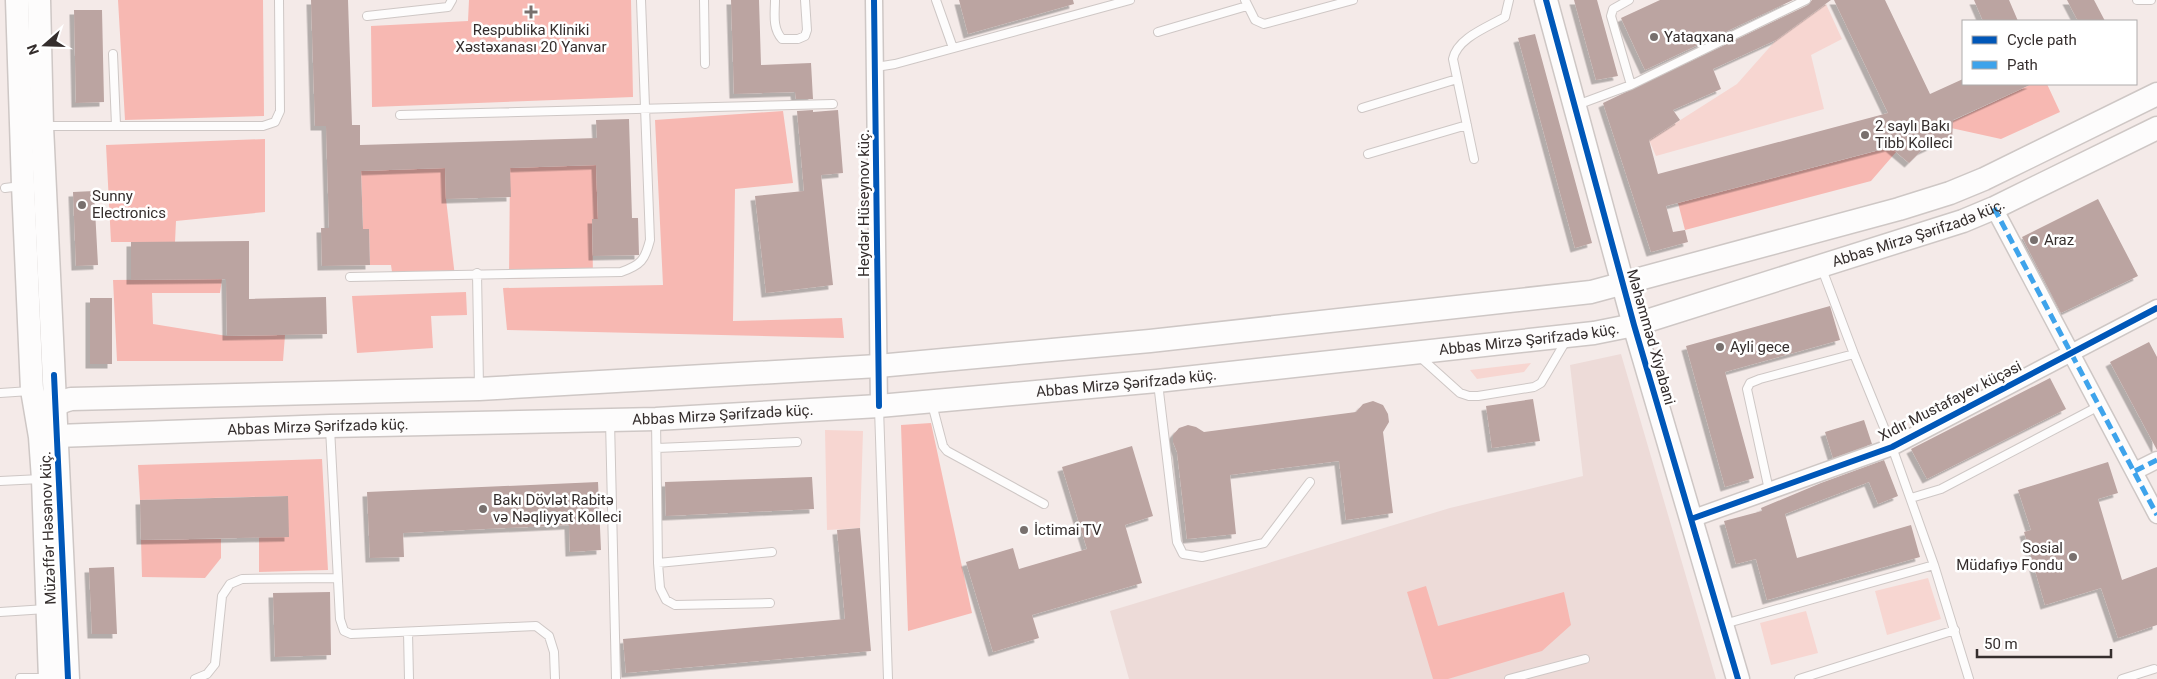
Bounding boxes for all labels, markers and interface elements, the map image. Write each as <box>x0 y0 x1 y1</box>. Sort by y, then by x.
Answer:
marker: Respublika Kliniki Xəstəxanası 20 Yanvar <box>524 5 538 19</box>
north arrow <box>20 20 70 70</box>
legend <box>1962 20 2137 85</box>
place label: Respublika Kliniki Xəstəxanası 20 Yanvar <box>456 21 607 56</box>
place label: Yataqxana <box>1664 28 1734 46</box>
marker: Yataqxana <box>1648 31 1660 43</box>
text: Cycle path <box>2007 31 2077 49</box>
text: N <box>24 42 42 57</box>
text: Path <box>2007 56 2038 74</box>
place label: 2 saylı Bakı Tibb Kolleci <box>1875 117 1953 152</box>
street label: Heydər Hüseynov küç. <box>855 129 873 277</box>
marker: 2 saylı Bakı Tibb Kolleci <box>1859 129 1871 141</box>
place label: Sunny Electronics <box>92 187 166 222</box>
street label: Abbas Mirzə Şərifzadə küç. <box>1830 195 2008 271</box>
marker: Sunny Electronics <box>76 199 88 211</box>
place label: Araz <box>2044 231 2074 249</box>
marker: Araz <box>2028 234 2040 246</box>
street label: Məhəmməd Xiyabani <box>1623 267 1679 407</box>
street label: Abbas Mirzə Şərifzadə küç. <box>1438 319 1621 359</box>
place label: Ayli gece <box>1730 338 1790 356</box>
marker: Ayli gece <box>1714 341 1726 353</box>
street label: Xıdır Mustafayev küçəsi <box>1875 357 2025 445</box>
street label: Abbas Mirzə Şərifzadə küç. <box>1035 365 1218 401</box>
street label: Abbas Mirzə Şərifzadə küç. <box>632 401 814 429</box>
street label: Abbas Mirzə Şərifzadə küç. <box>227 415 409 439</box>
street label: Müzəffər Həsənov küç. <box>36 451 60 605</box>
place label: Bakı Dövlət Rabitə və Nəqliyyat Kolleci <box>493 491 622 526</box>
marker: Bakı Dövlət Rabitə və Nəqliyyat Kolleci <box>477 503 489 515</box>
place label: İctimai TV <box>1034 521 1102 539</box>
marker: İctimai TV <box>1018 524 1030 536</box>
place label: Sosial Müdafiyə Fondu <box>1956 539 2063 574</box>
marker: Sosial Müdafiyə Fondu <box>2067 551 2079 563</box>
scale bar <box>1977 626 2111 658</box>
text: 50 m <box>1984 635 2018 653</box>

